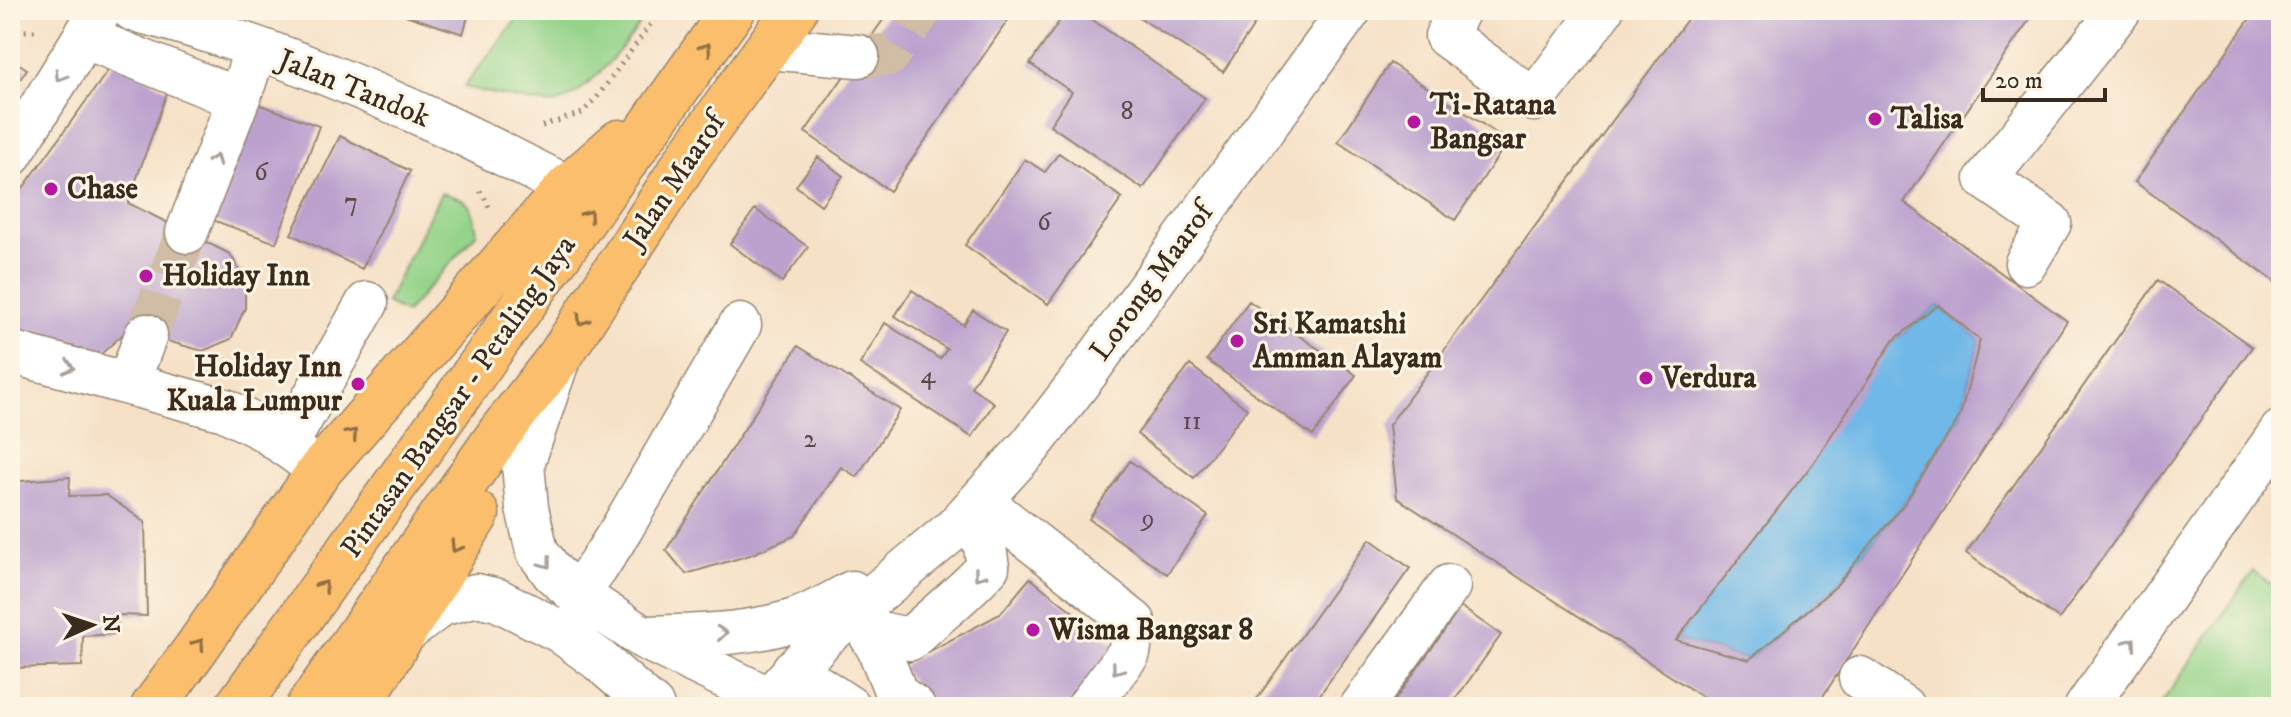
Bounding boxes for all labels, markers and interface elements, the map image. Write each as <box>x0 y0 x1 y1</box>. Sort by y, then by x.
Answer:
street label: Jalan Tandok <box>270 41 436 136</box>
one-way arrow <box>697 43 712 57</box>
scale bar <box>1983 52 2105 102</box>
text: 20 m <box>1995 66 2043 96</box>
one-way arrow <box>54 67 70 82</box>
place label: Ti-Ratana Bangsar <box>1429 87 1557 158</box>
house number: 8 <box>1120 95 1134 128</box>
place label: Talisa <box>1890 101 1965 138</box>
street label: Jalan Maarof <box>614 102 736 259</box>
marker: Talisa <box>1866 110 1884 128</box>
marker: Ti-Ratana Bangsar <box>1405 113 1423 131</box>
one-way arrow <box>205 154 222 168</box>
house number: 6 <box>254 156 269 189</box>
place label: Chase <box>67 171 138 208</box>
marker: Chase <box>42 180 60 198</box>
house number: 7 <box>344 186 358 219</box>
street label: Lorong Maarof <box>1082 192 1224 368</box>
house number: 6 <box>1037 206 1052 239</box>
one-way arrow <box>578 210 593 224</box>
street label: Pintasan Bangsar - Petaling Jaya <box>333 228 585 565</box>
place label: Holiday Inn <box>162 258 310 295</box>
marker: Holiday Inn <box>137 267 155 285</box>
place label: Sri Kamatshi Amman Alayam <box>1252 306 1443 377</box>
one-way arrow <box>577 311 592 326</box>
marker: Sri Kamatshi Amman Alayam <box>1228 332 1246 350</box>
place label: Holiday Inn Kuala Lumpur <box>166 349 343 420</box>
one-way arrow <box>62 358 75 375</box>
house number: 4 <box>921 359 937 392</box>
place label: Verdura <box>1661 360 1758 397</box>
marker: Verdura <box>1637 369 1655 387</box>
marker: Holiday Inn Kuala Lumpur <box>349 375 367 393</box>
house number: 11 <box>1182 405 1202 438</box>
house number: 2 <box>804 423 817 456</box>
one-way arrow <box>342 428 356 443</box>
house number: 9 <box>1140 502 1154 535</box>
one-way arrow <box>450 538 466 553</box>
one-way arrow <box>536 555 551 569</box>
one-way arrow <box>975 566 989 581</box>
one-way arrow <box>314 581 328 595</box>
north arrow <box>52 585 132 665</box>
place label: Wisma Bangsar 8 <box>1048 612 1253 649</box>
text: N <box>97 614 124 634</box>
marker: Wisma Bangsar 8 <box>1024 621 1042 639</box>
one-way arrow <box>715 625 728 642</box>
one-way arrow <box>189 638 204 653</box>
one-way arrow <box>2121 638 2136 652</box>
one-way arrow <box>1112 660 1126 675</box>

